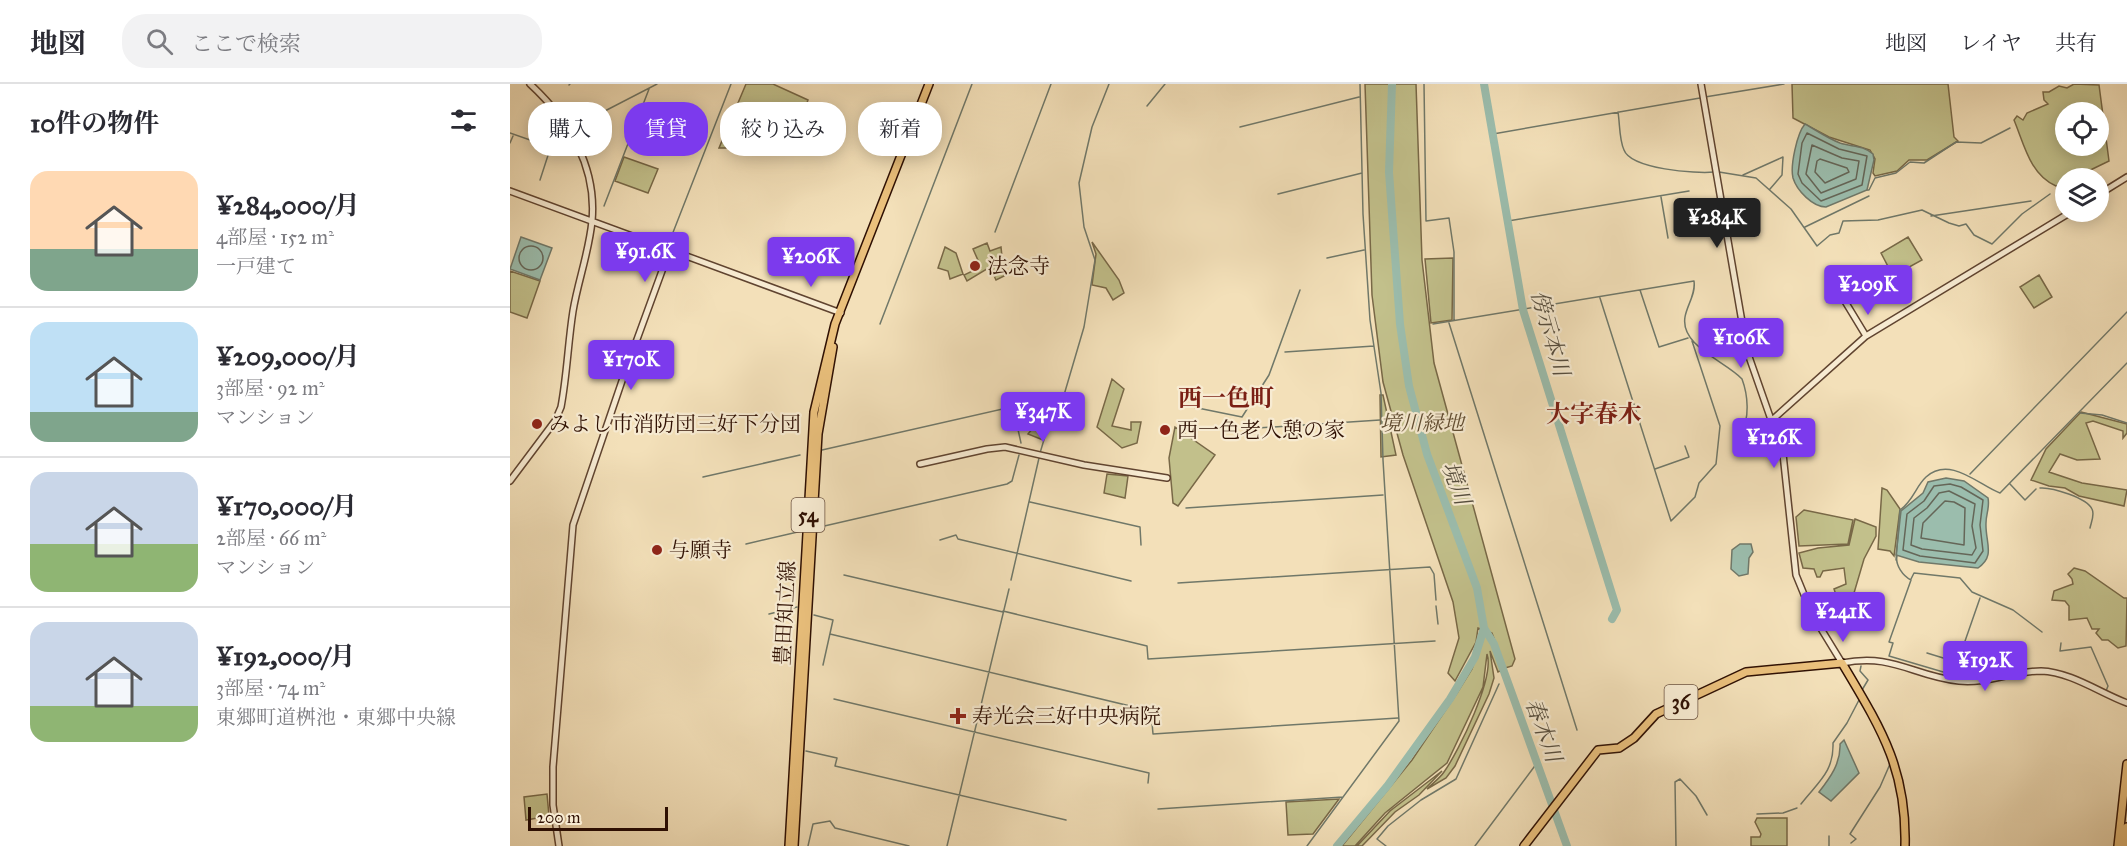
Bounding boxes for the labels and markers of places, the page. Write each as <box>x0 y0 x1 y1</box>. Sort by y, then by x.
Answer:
pin: ¥284K <box>1675 198 1759 249</box>
pin: ¥91.6K <box>596 232 694 283</box>
pin: ¥206K <box>769 237 853 288</box>
place label: 法念寺 <box>987 253 1050 279</box>
marker: 法念寺 <box>968 259 982 273</box>
pin: ¥209K <box>1826 265 1910 316</box>
pin: ¥106K <box>1699 318 1783 369</box>
pin: ¥170K <box>589 340 673 391</box>
pin: ¥347K <box>1001 392 1085 443</box>
place label: みよし市消防団三好下分団 <box>549 411 801 437</box>
marker: みよし市消防団三好下分団 <box>530 417 544 431</box>
place label: 西一色老人憩の家 <box>1177 417 1345 443</box>
pin: ¥126K <box>1732 418 1816 469</box>
marker: 西一色老人憩の家 <box>1158 423 1172 437</box>
place label: 与願寺 <box>669 537 732 563</box>
marker: 与願寺 <box>650 543 664 557</box>
pin: ¥241K <box>1801 592 1885 643</box>
pin: ¥192K <box>1943 641 2027 692</box>
place label: 寿光会三好中央病院 <box>972 703 1161 729</box>
marker: 寿光会三好中央病院 <box>949 707 967 725</box>

